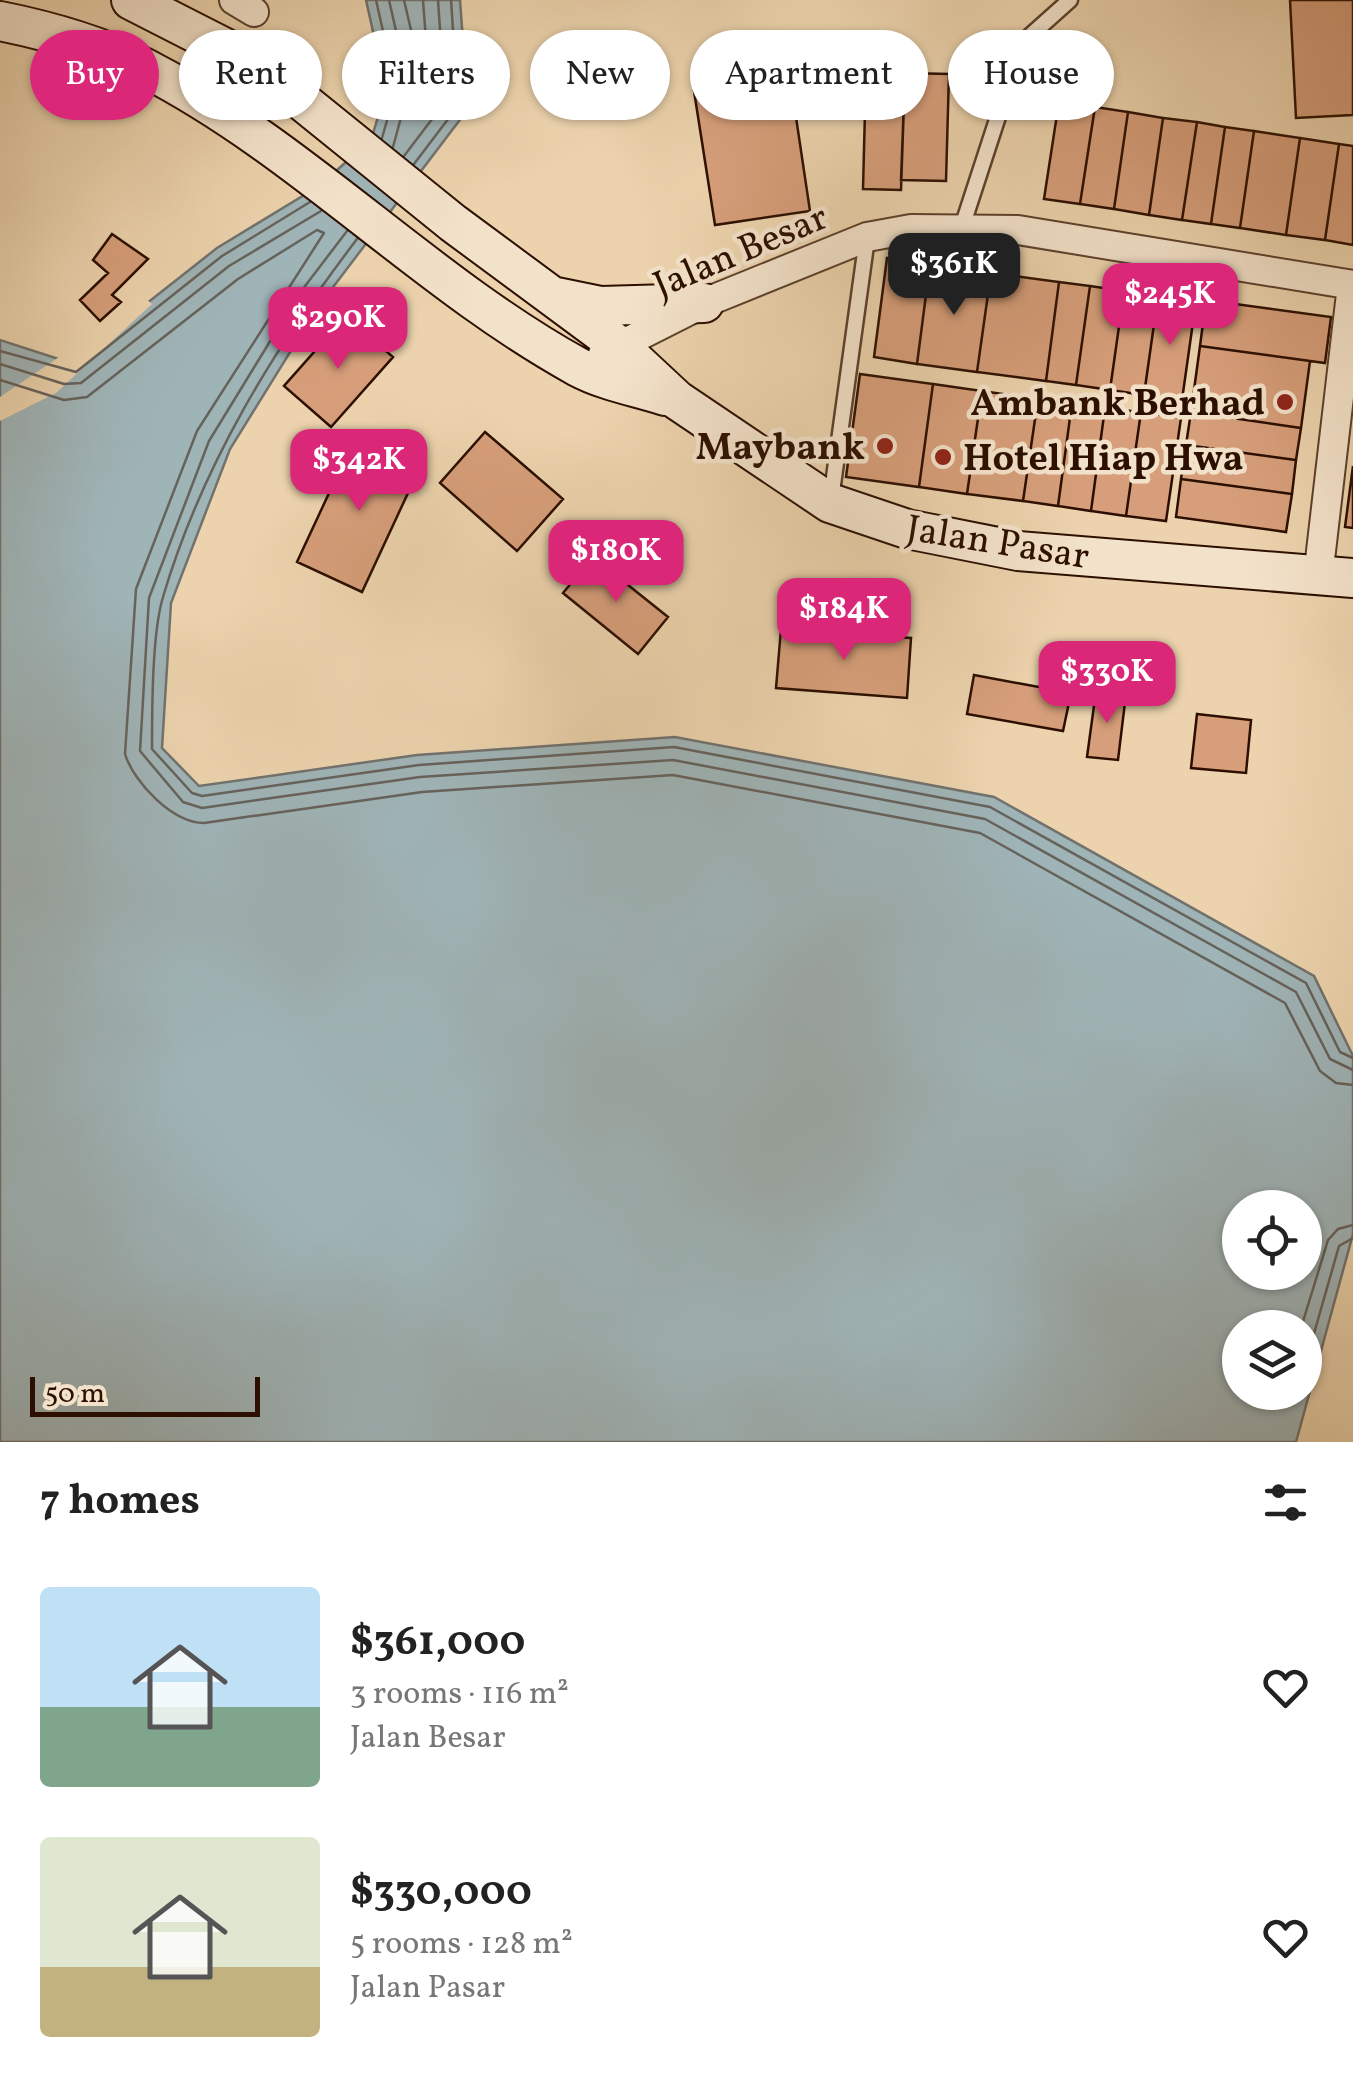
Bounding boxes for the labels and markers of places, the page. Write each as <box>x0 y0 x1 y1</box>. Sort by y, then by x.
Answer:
pin: $361K <box>884 233 1024 318</box>
pin: $245K <box>1100 263 1240 348</box>
pin: $290K <box>268 287 408 372</box>
place label: Ambank Berhad <box>971 379 1265 432</box>
marker: Ambank Berhad <box>1274 391 1296 413</box>
place label: Maybank <box>696 423 865 476</box>
pin: $342K <box>289 429 429 514</box>
place label: Hotel Hiap Hwa <box>963 434 1244 487</box>
marker: Maybank <box>874 435 896 457</box>
marker: Hotel Hiap Hwa <box>932 446 954 468</box>
pin: $180K <box>546 520 686 605</box>
pin: $184K <box>774 578 914 663</box>
pin: $330K <box>1037 641 1177 726</box>

